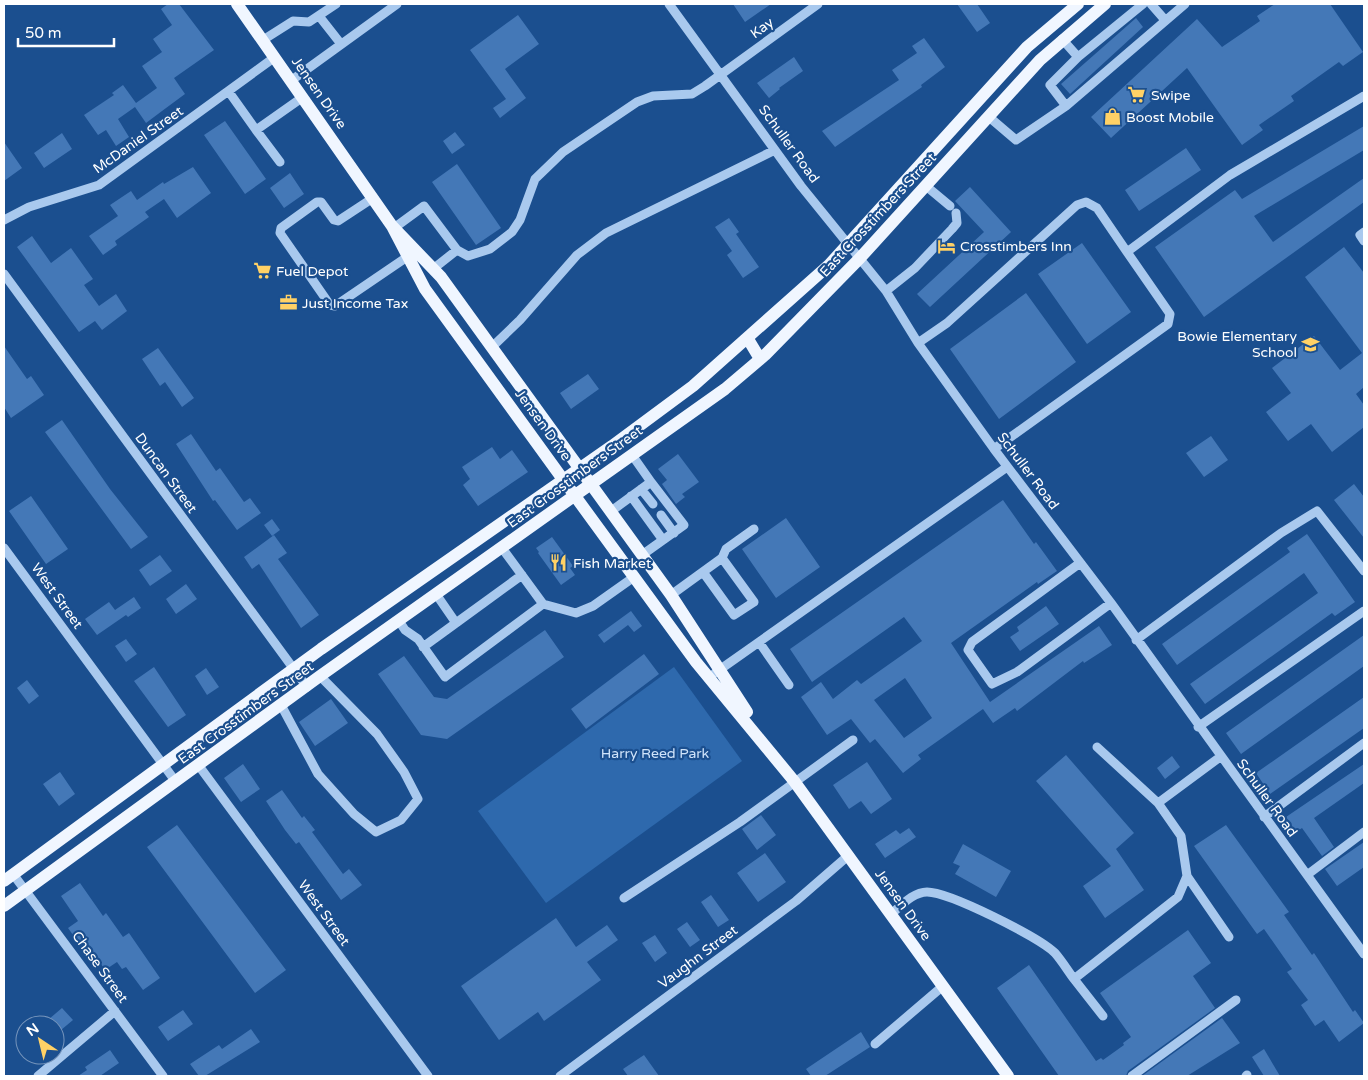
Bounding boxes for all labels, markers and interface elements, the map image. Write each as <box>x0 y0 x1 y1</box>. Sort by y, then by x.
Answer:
street label: Kay <box>747 14 777 42</box>
scale bar <box>18 15 114 47</box>
text: 50 m <box>25 24 62 42</box>
street label: Jensen Drive <box>288 54 350 132</box>
supermarket icon: Swipe <box>1127 85 1147 105</box>
place label: Swipe <box>1151 87 1191 104</box>
street label: McDaniel Street <box>90 102 187 177</box>
street label: Schuller Road <box>755 102 823 186</box>
shop icon: Boost Mobile <box>1102 107 1122 127</box>
place label: Boost Mobile <box>1126 109 1214 126</box>
street label: East Crosstimbers Street <box>816 149 940 280</box>
hotel icon: Crosstimbers Inn <box>936 236 956 256</box>
place label: Crosstimbers Inn <box>960 238 1072 255</box>
supermarket icon: Fuel Depot <box>252 261 272 281</box>
place label: Fuel Depot <box>276 263 349 280</box>
office icon: Just Income Tax <box>278 293 298 313</box>
place label: Just Income Tax <box>302 295 408 312</box>
place label: Bowie Elementary School <box>1177 328 1297 361</box>
school or university icon: Bowie Elementary School <box>1301 334 1321 354</box>
street label: Jensen Drive <box>511 386 575 464</box>
street label: East Crosstimbers Street <box>504 422 647 532</box>
street label: Schuller Road <box>993 429 1063 513</box>
street label: Duncan Street <box>131 430 201 517</box>
restaurant icon: Fish Market <box>549 553 569 573</box>
place label: Fish Market <box>573 555 652 572</box>
street label: West Street <box>27 560 87 633</box>
street label: East Crosstimbers Street <box>175 658 318 768</box>
park label: Harry Reed Park <box>601 745 710 762</box>
street label: Schuller Road <box>1233 756 1301 840</box>
street label: Jensen Drive <box>871 866 935 944</box>
street label: West Street <box>294 877 354 950</box>
street label: Vaughn Street <box>655 921 741 992</box>
street label: Chase Street <box>68 928 132 1007</box>
north arrow <box>15 1015 65 1065</box>
text: N <box>23 1020 42 1040</box>

